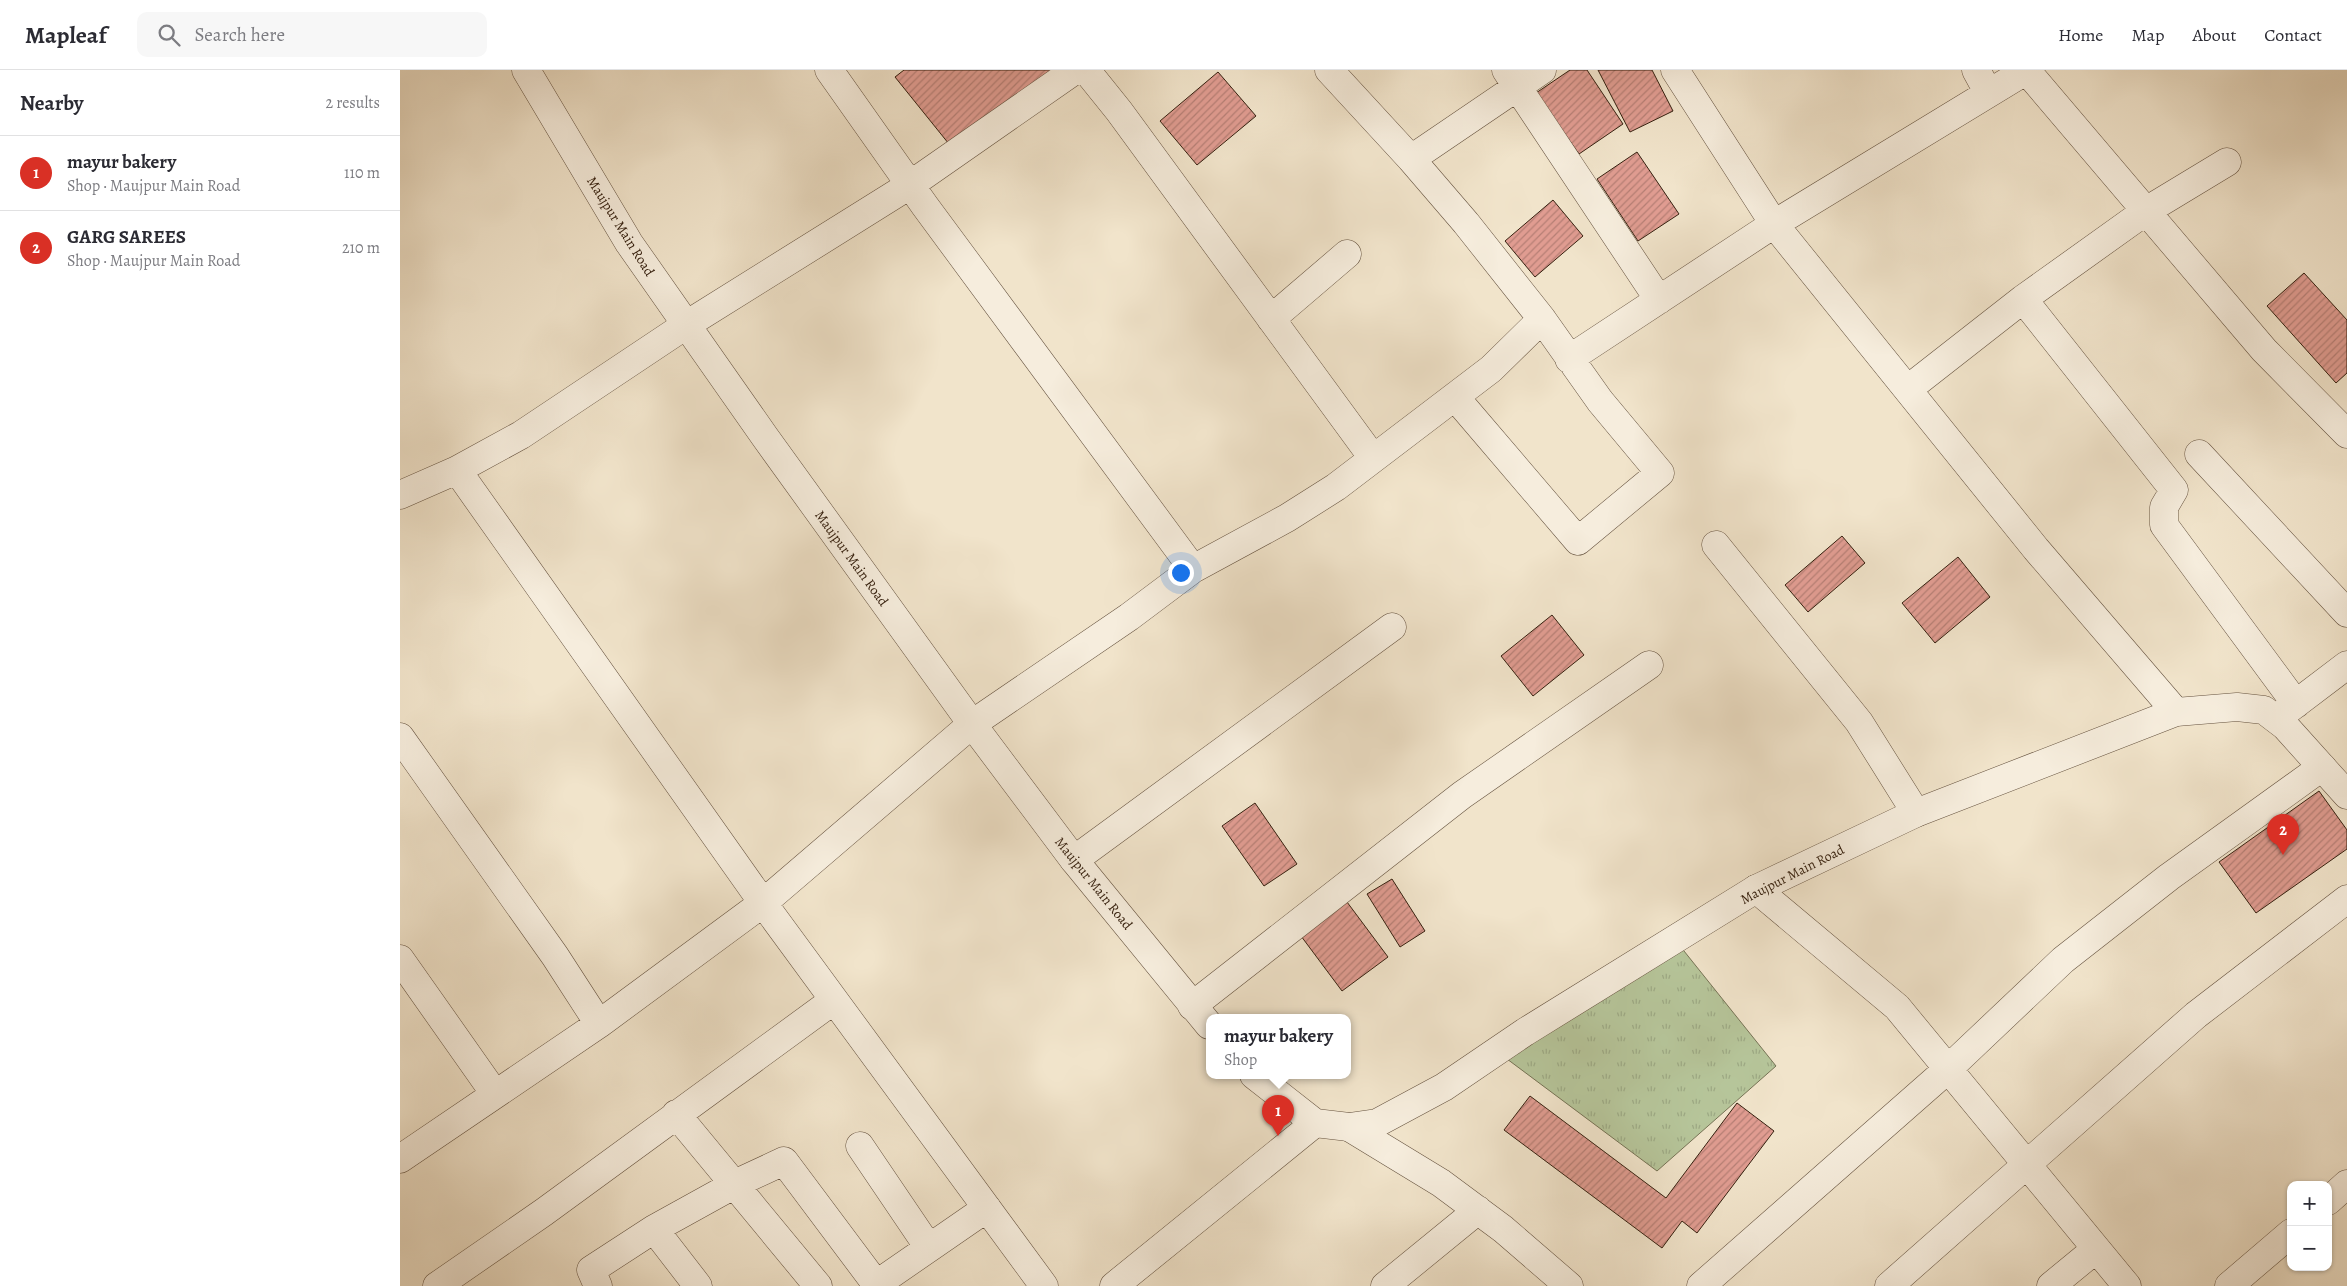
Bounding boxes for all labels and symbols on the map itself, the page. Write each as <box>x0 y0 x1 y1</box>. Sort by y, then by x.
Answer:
street label: Maujpur Main Road <box>582 173 659 280</box>
street label: Maujpur Main Road <box>810 507 893 610</box>
your location <box>1168 560 1194 586</box>
pin: 2 <box>2267 814 2299 855</box>
street label: Maujpur Main Road <box>1050 833 1137 934</box>
street label: Maujpur Main Road <box>1737 840 1848 909</box>
pin: 1 <box>1262 1095 1294 1136</box>

